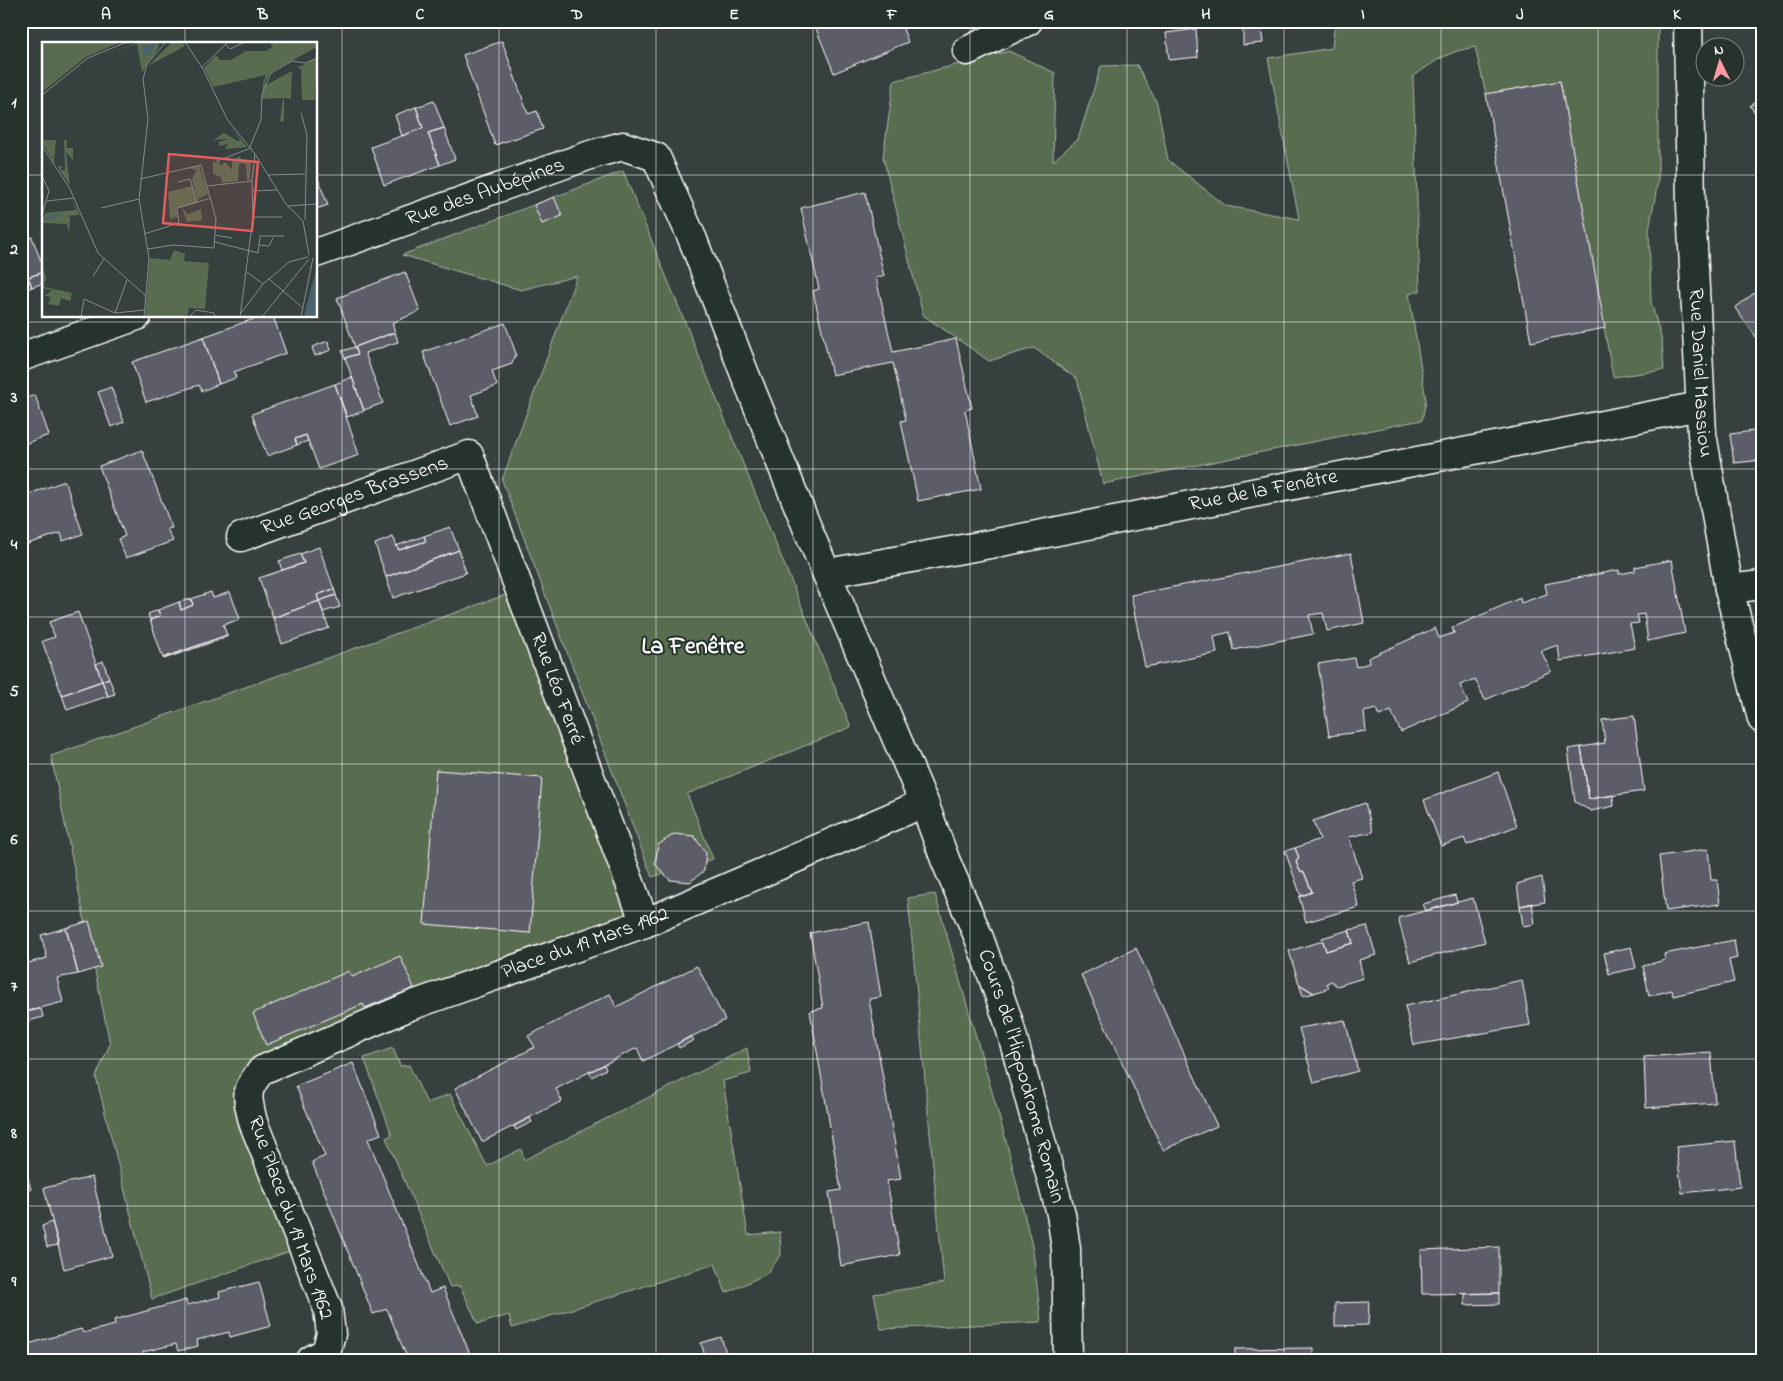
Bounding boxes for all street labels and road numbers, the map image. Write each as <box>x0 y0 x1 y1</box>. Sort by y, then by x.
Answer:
street label: Rue des Aubépines <box>402 150 569 235</box>
street label: Rue Daniel Massiou <box>1680 287 1721 460</box>
street label: Rue Georges Brassens <box>257 449 453 544</box>
street label: Rue de la Fenêtre <box>1187 462 1341 520</box>
street label: Rue Léo Ferré <box>522 629 592 749</box>
street label: Place du 19 Mars 1962 <box>497 899 674 988</box>
street label: Cours de l'Hippodrome Romain <box>969 945 1072 1207</box>
street label: Rue Place du 19 Mars 1962 <box>239 1112 341 1324</box>

